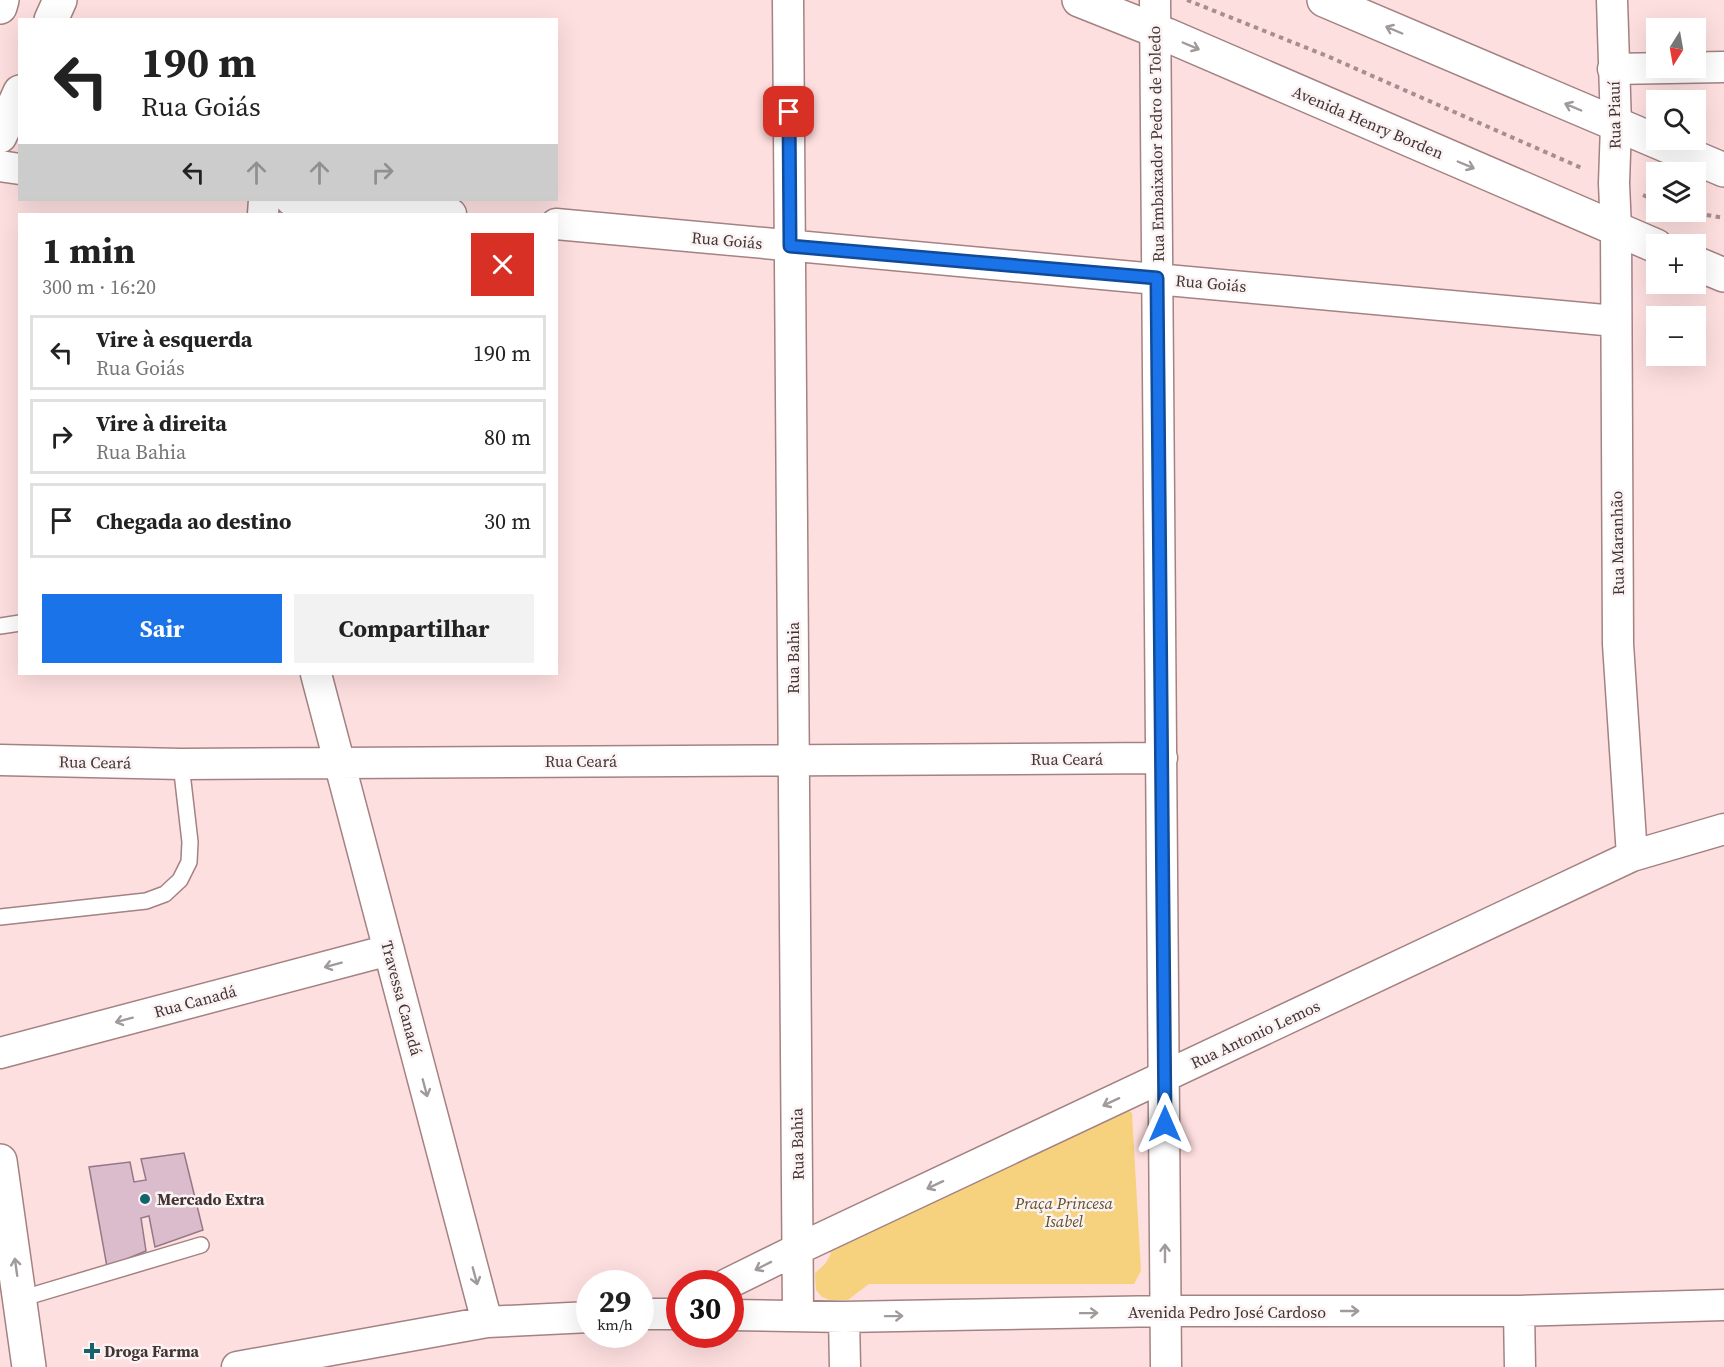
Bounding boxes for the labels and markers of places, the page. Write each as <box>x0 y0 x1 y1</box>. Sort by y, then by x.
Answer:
pin <box>763 86 814 137</box>
place label: Mercado Extra <box>157 1188 265 1210</box>
marker: Mercado Extra <box>138 1192 152 1206</box>
place label: Droga Farma <box>104 1340 200 1362</box>
marker: Droga Farma <box>85 1344 99 1358</box>

